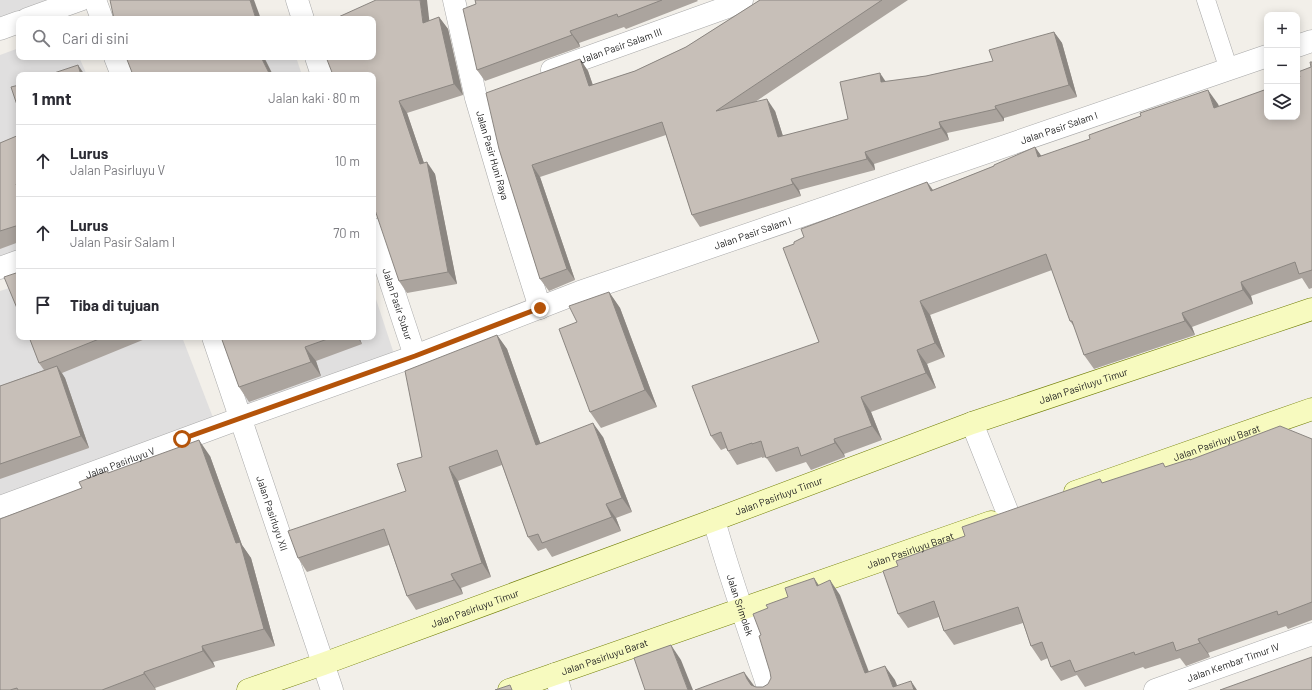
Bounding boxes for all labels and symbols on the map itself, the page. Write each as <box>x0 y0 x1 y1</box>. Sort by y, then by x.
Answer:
street label: Jalan Pasir Salam III <box>578 25 663 66</box>
street label: Jalan Pasir Huni Raya <box>474 109 512 201</box>
street label: Jalan Pasir Salam I <box>1019 109 1099 146</box>
street label: Jalan Pasir Salam I <box>712 214 793 252</box>
street label: Jalan Pasir Subur <box>380 266 415 342</box>
route end <box>531 299 549 317</box>
street label: Jalan Pasirluyu Timur <box>1037 365 1130 406</box>
street label: Jalan Pasirluyu Barat <box>1172 422 1262 463</box>
route start <box>173 430 191 448</box>
street label: Jalan Pasirluyu V <box>84 444 157 481</box>
street label: Jalan Pasirluyu XII <box>254 474 291 552</box>
street label: Jalan Pasirluyu Timur <box>733 474 824 518</box>
street label: Jalan Pasirluyu Barat <box>865 529 956 571</box>
street label: Jalan Srimolek <box>725 573 756 637</box>
street label: Jalan Pasirluyu Timur <box>429 586 521 630</box>
street label: Jalan Pasirluyu Barat <box>559 636 650 677</box>
street label: Jalan Kembar Timur IV <box>1185 640 1281 684</box>

